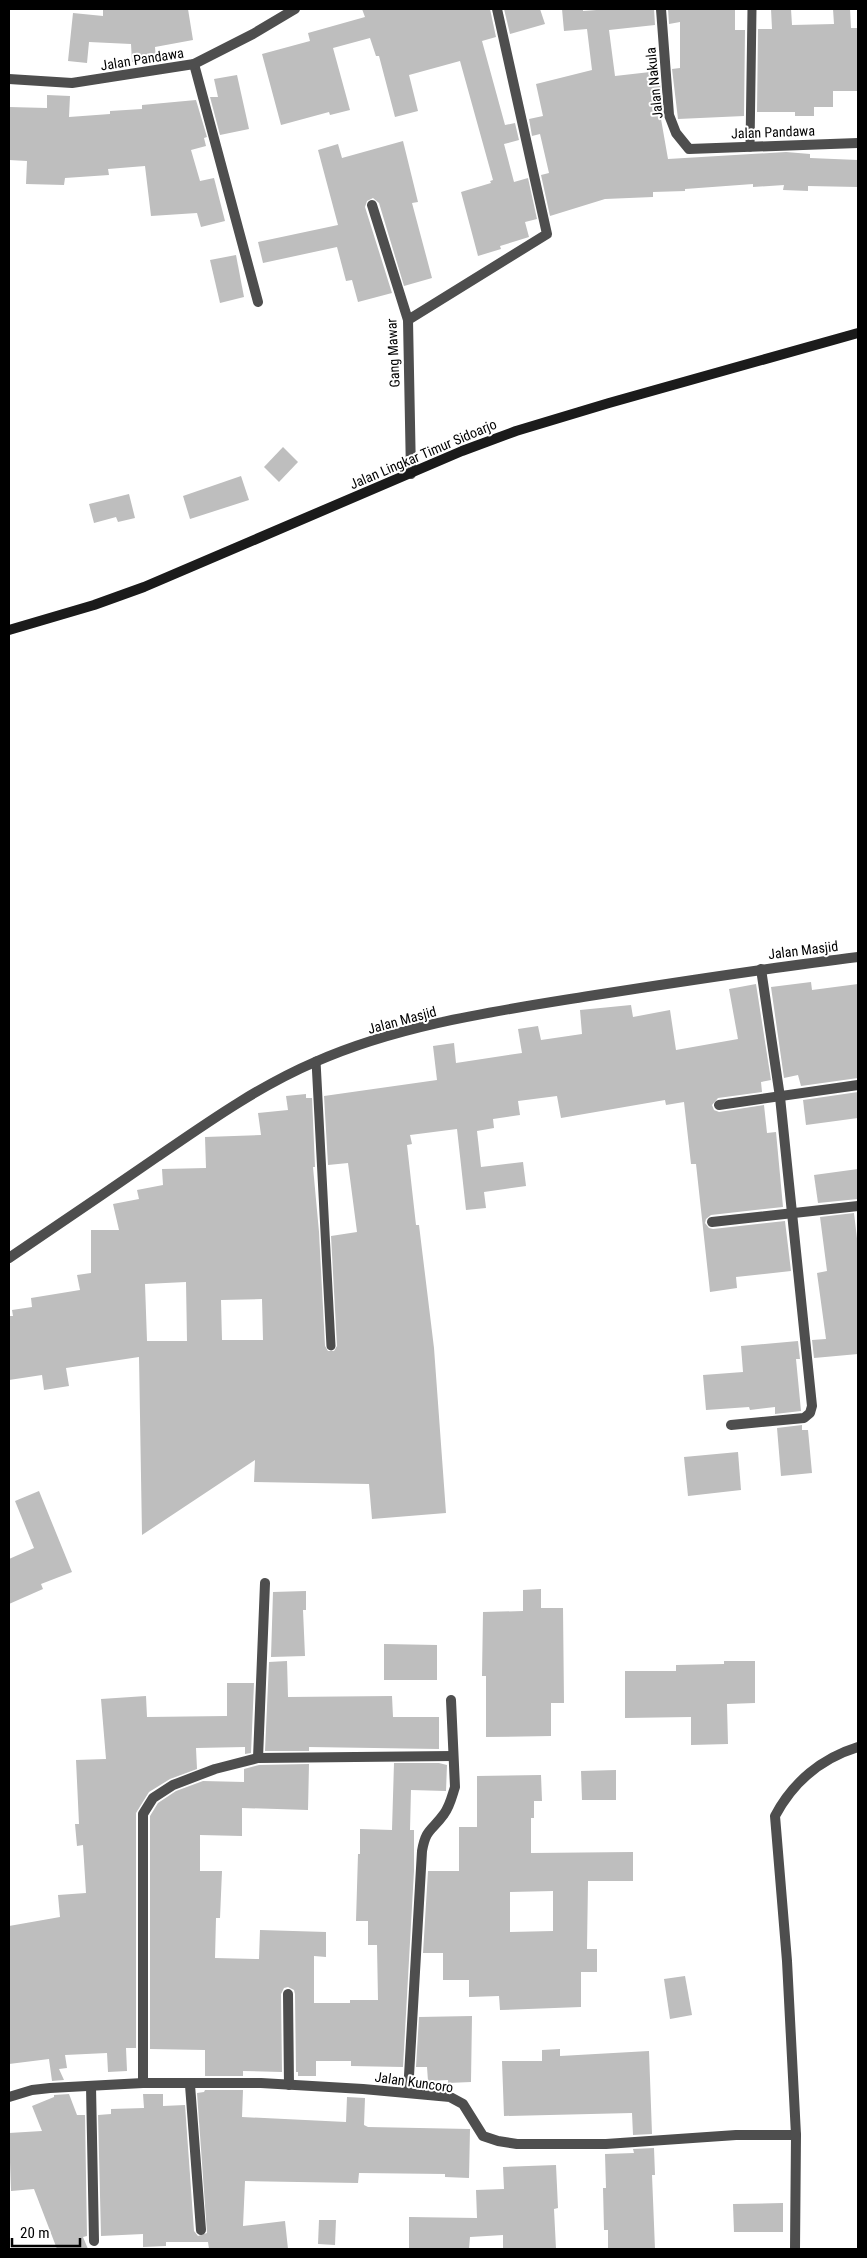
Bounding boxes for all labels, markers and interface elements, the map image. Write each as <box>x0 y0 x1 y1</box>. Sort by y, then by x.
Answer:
street label: Jalan Pandawa <box>99 45 185 73</box>
street label: Jalan Nakula <box>642 46 666 120</box>
street label: Jalan Pandawa <box>731 123 815 141</box>
street label: Gang Mawar <box>383 318 403 388</box>
street label: Jalan Lingkar Timur Sidoarjo <box>347 416 499 492</box>
street label: Jalan Masjid <box>767 938 839 962</box>
street label: Jalan Masjid <box>366 1003 438 1037</box>
street label: Jalan Kuncoro <box>374 2069 454 2095</box>
scale bar <box>12 2216 80 2248</box>
text: 20 m <box>20 2224 50 2242</box>

